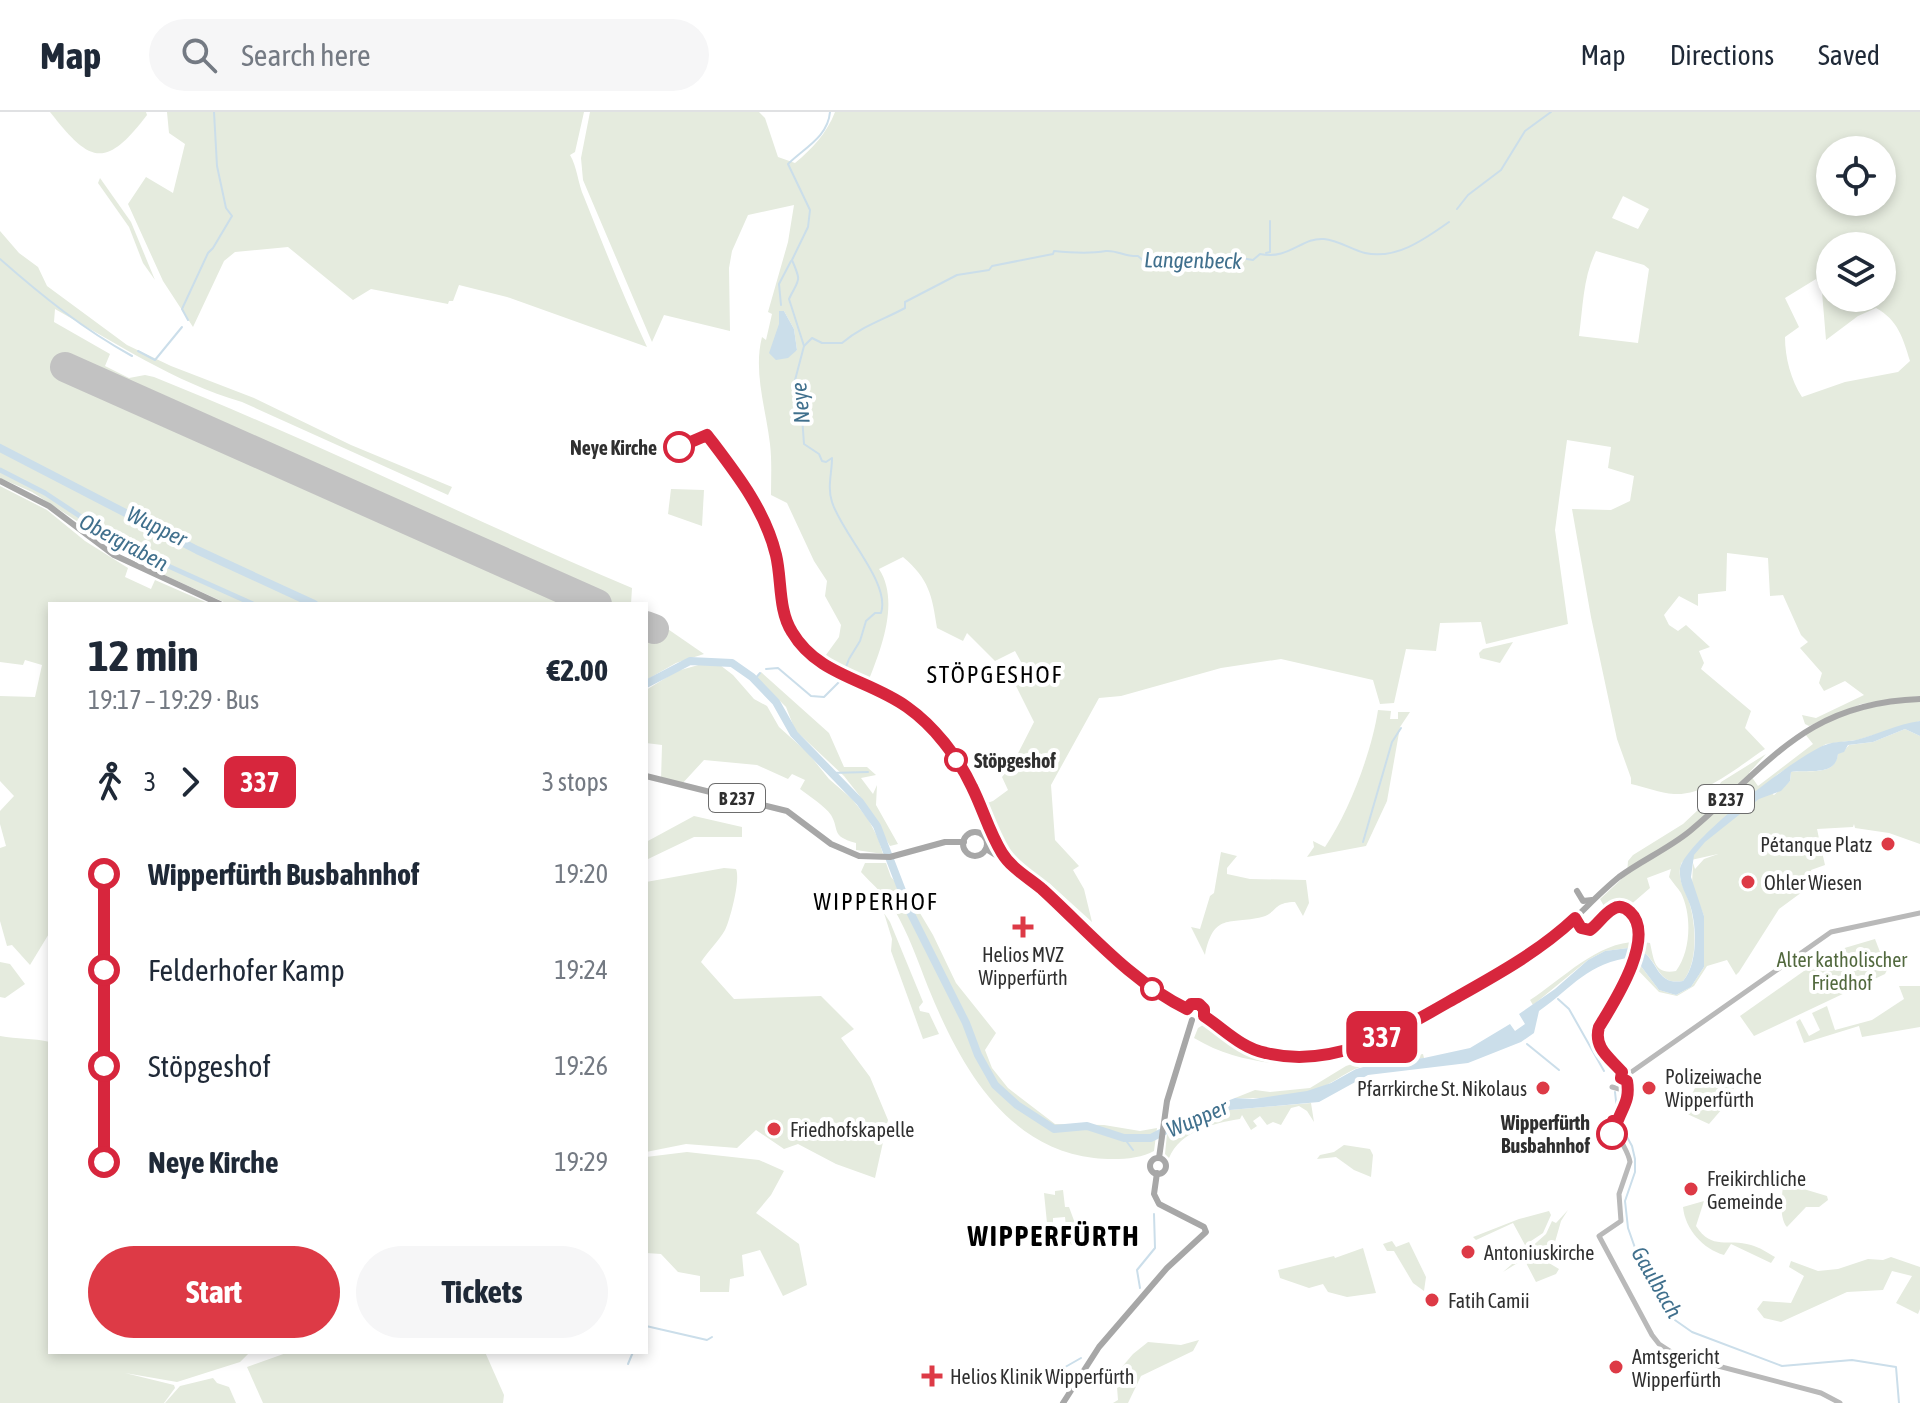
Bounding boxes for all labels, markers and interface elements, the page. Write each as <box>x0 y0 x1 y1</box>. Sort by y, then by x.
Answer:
search box <box>149 19 709 91</box>
icon: search <box>177 33 221 77</box>
text: Map <box>40 34 101 77</box>
text: Search here <box>241 38 371 72</box>
text: Map <box>1581 39 1626 71</box>
text: Directions <box>1670 39 1774 71</box>
text: Saved <box>1818 39 1880 71</box>
map controls <box>1816 136 1896 312</box>
button: locate <box>1816 136 1896 216</box>
button: layers <box>1816 232 1896 312</box>
water label: Langenbeck <box>1144 246 1242 274</box>
water label: Neye <box>785 381 815 425</box>
marker: Neye Kirche <box>664 432 694 462</box>
place label: Neye Kirche <box>570 436 657 459</box>
water label: Wupper <box>123 500 193 552</box>
water label: Obergraben <box>75 508 173 576</box>
text: 12 min <box>88 630 199 680</box>
text: €2.00 <box>547 653 608 687</box>
district label: STÖPGESHOF <box>927 661 1063 688</box>
text: 19:17 – 19:29 · Bus <box>88 685 259 715</box>
marker: Stöpgeshof <box>945 749 967 771</box>
place label: Stöpgeshof <box>974 749 1056 772</box>
icon: walk <box>88 760 132 804</box>
icon: forward <box>168 760 212 804</box>
text: 337 <box>240 766 280 798</box>
text: 3 <box>144 767 156 797</box>
text: 3 stops <box>542 767 608 797</box>
road number: B 237 <box>709 784 765 812</box>
road number: B 237 <box>1698 785 1754 813</box>
place label: Pétanque Platz <box>1760 833 1872 856</box>
marker: Pétanque Platz <box>1879 835 1897 853</box>
text: Wipperfürth Busbahnhof <box>148 857 419 891</box>
text: 19:20 <box>554 859 608 889</box>
place label: Ohler Wiesen <box>1764 871 1862 894</box>
marker: Ohler Wiesen <box>1739 873 1757 891</box>
district label: WIPPERHOF <box>814 888 938 915</box>
marker: Helios MVZ Wipperfürth <box>1012 916 1034 938</box>
place label: Helios MVZ Wipperfürth <box>978 943 1068 989</box>
park label: Alter katholischer Friedhof <box>1777 948 1908 994</box>
text: Felderhofer Kamp <box>148 953 345 987</box>
text: 19:24 <box>554 955 608 985</box>
unlabelled marker <box>1141 978 1163 1000</box>
line badge: 337 <box>1336 1011 1428 1063</box>
text: 337 <box>1362 1021 1402 1053</box>
text: Stöpgeshof <box>148 1049 271 1083</box>
text: 19:26 <box>554 1051 608 1081</box>
place label: Polizeiwache Wipperfürth <box>1665 1065 1762 1111</box>
place label: Pfarrkirche St. Nikolaus <box>1357 1077 1527 1100</box>
marker: Pfarrkirche St. Nikolaus <box>1534 1079 1552 1097</box>
marker: Polizeiwache Wipperfürth <box>1640 1079 1658 1097</box>
water label: Wupper <box>1163 1093 1233 1142</box>
place label: Wipperfürth Busbahnhof <box>1500 1111 1590 1157</box>
place label: Friedhofskapelle <box>790 1118 914 1141</box>
marker: Wipperfürth Busbahnhof <box>1597 1119 1627 1149</box>
marker: Friedhofskapelle <box>765 1120 783 1138</box>
text: Neye Kirche <box>148 1145 279 1179</box>
text: 19:29 <box>554 1147 608 1177</box>
place label: Freikirchliche Gemeinde <box>1707 1167 1806 1213</box>
marker: Freikirchliche Gemeinde <box>1682 1180 1700 1198</box>
district label: WIPPERFÜRTH <box>966 1220 1141 1252</box>
place label: Antoniuskirche <box>1484 1241 1594 1264</box>
water label: Gaulbach <box>1626 1242 1688 1322</box>
marker: Antoniuskirche <box>1459 1243 1477 1261</box>
button: Start <box>88 1246 340 1338</box>
button: Tickets <box>356 1246 608 1338</box>
place label: Fatih Camii <box>1448 1289 1530 1312</box>
marker: Fatih Camii <box>1423 1291 1441 1309</box>
place label: Amtsgericht Wipperfürth <box>1632 1345 1721 1391</box>
marker: Amtsgericht Wipperfürth <box>1607 1358 1625 1376</box>
marker: Helios Klinik Wipperfürth <box>921 1365 943 1387</box>
place label: Helios Klinik Wipperfürth <box>950 1365 1135 1388</box>

